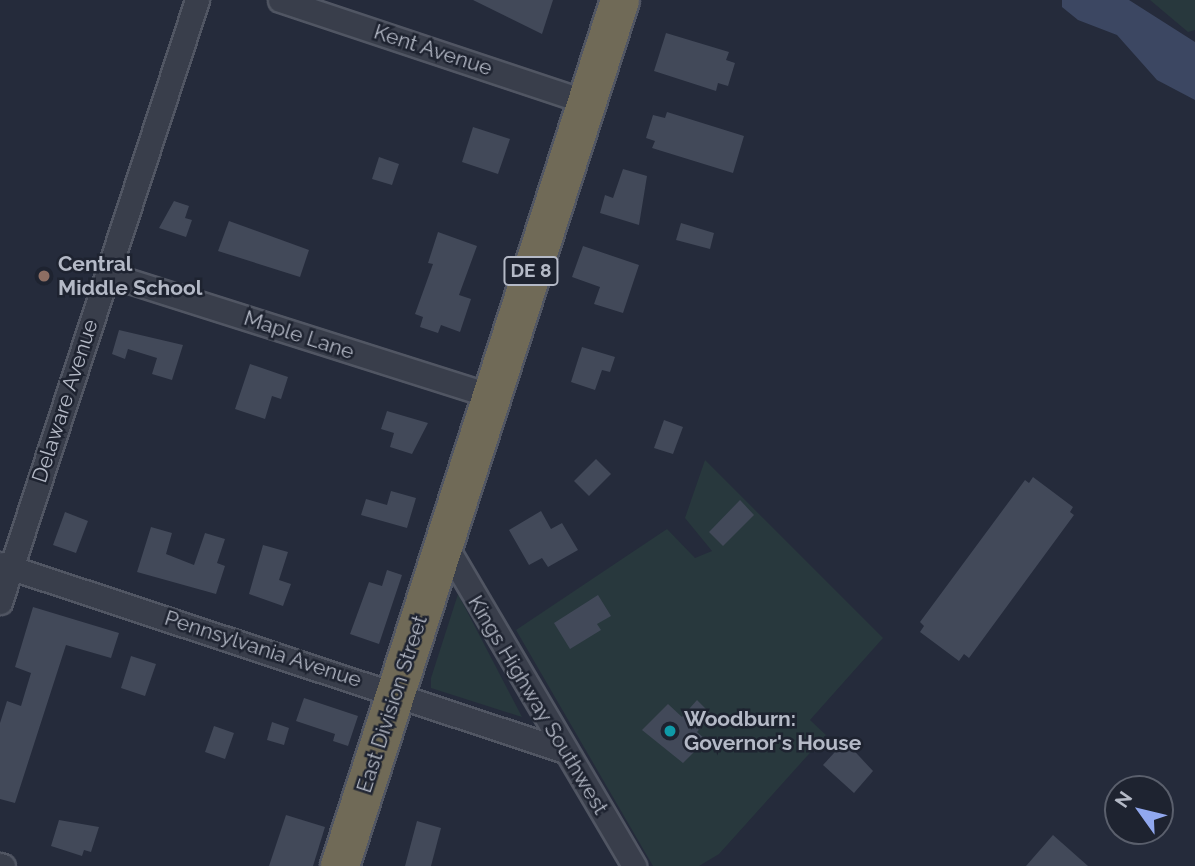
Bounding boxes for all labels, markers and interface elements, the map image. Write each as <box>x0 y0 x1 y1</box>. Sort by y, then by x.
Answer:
street label: Kent Avenue <box>370 19 496 81</box>
place label: Central Middle School <box>58 251 202 301</box>
road number: DE 8 <box>503 256 559 286</box>
marker: Central Middle School <box>36 268 52 284</box>
street label: Maple Lane <box>241 305 357 365</box>
street label: Delaware Avenue <box>27 316 103 486</box>
street label: Kings Highway Southwest <box>462 591 614 819</box>
street label: Pennsylvania Avenue <box>161 605 365 693</box>
street label: East Division Street <box>351 612 433 796</box>
place label: Woodburn: Governor's House <box>684 706 861 756</box>
marker: Woodburn: Governor's House <box>662 723 678 739</box>
north arrow <box>1104 775 1174 845</box>
text: N <box>1110 787 1136 812</box>

